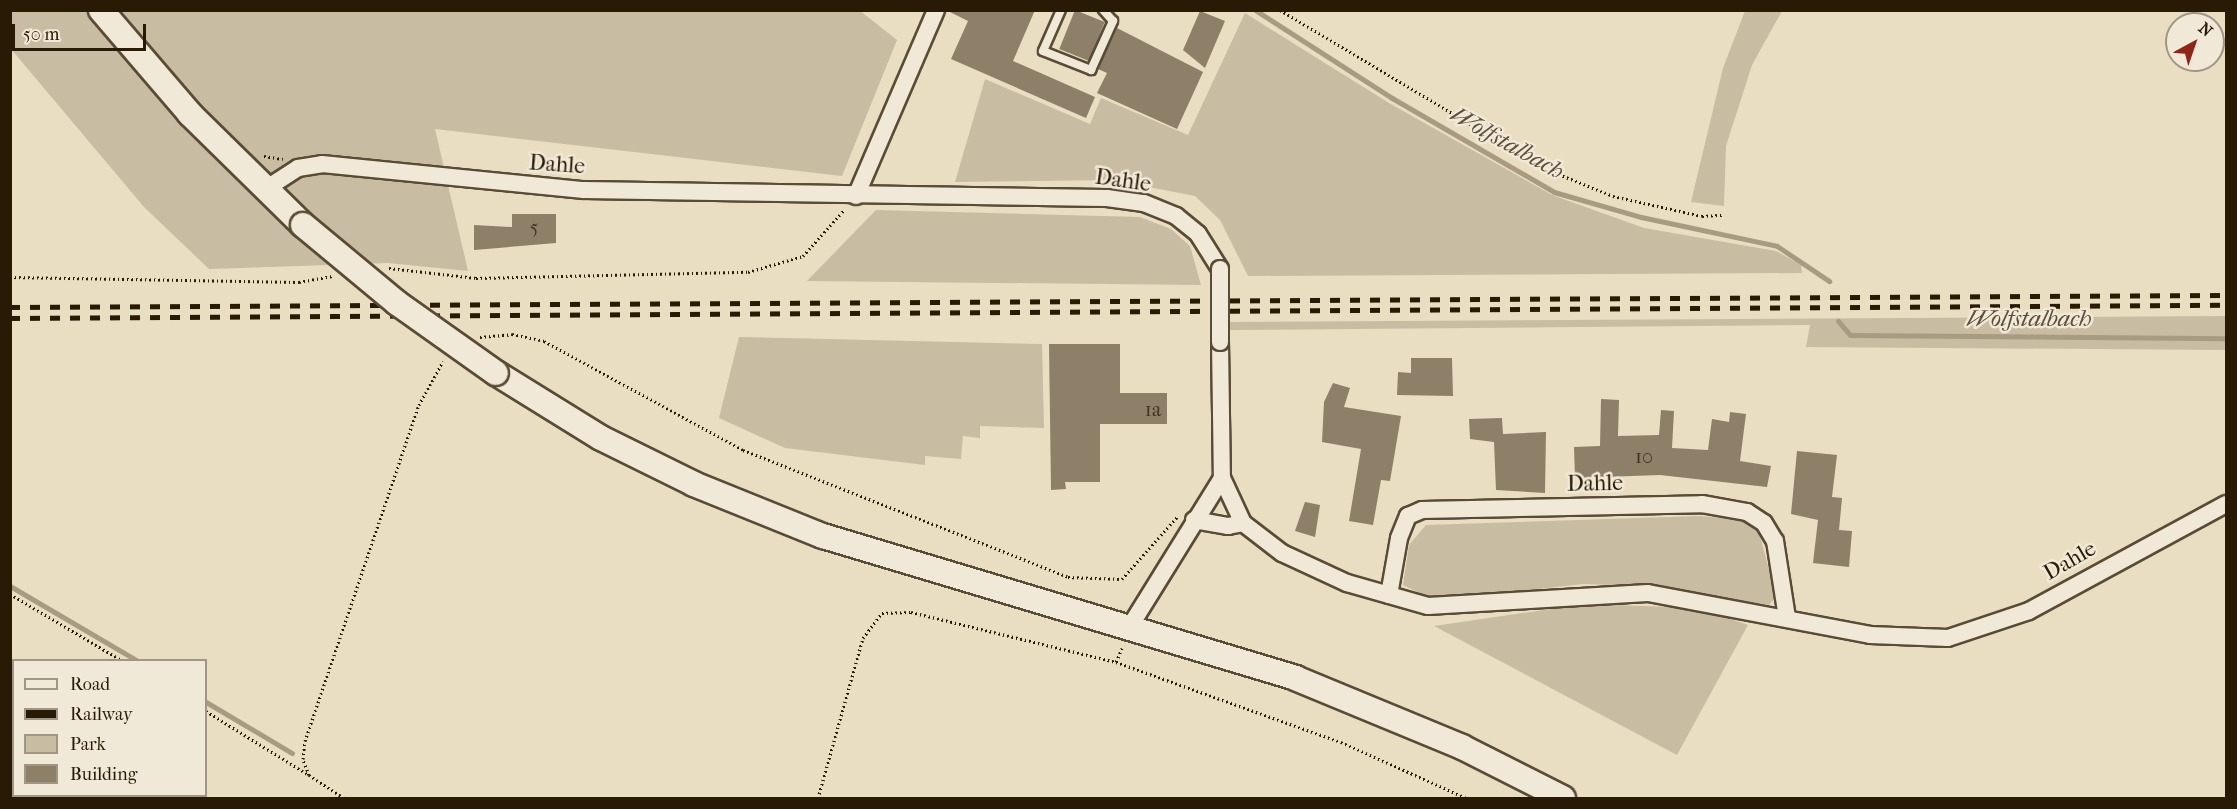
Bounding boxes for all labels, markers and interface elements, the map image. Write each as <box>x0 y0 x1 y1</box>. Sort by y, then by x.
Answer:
scale bar <box>15 12 148 50</box>
north arrow <box>2165 12 2225 72</box>
text: N <box>2195 18 2216 41</box>
text: 50 m <box>23 24 59 45</box>
water label: Wolfstalbach <box>1445 100 1569 186</box>
street label: Dahle <box>528 150 586 180</box>
street label: Dahle <box>1093 164 1153 198</box>
house number: 5 <box>530 215 538 239</box>
water label: Wolfstalbach <box>1966 305 2092 333</box>
house number: 1a <box>1145 397 1161 421</box>
house number: 10 <box>1635 444 1653 468</box>
street label: Dahle <box>1567 470 1623 498</box>
street label: Dahle <box>2039 536 2101 586</box>
legend <box>12 659 207 797</box>
text: Road <box>70 674 110 695</box>
text: Railway <box>70 704 133 725</box>
text: Park <box>70 734 106 755</box>
text: Building <box>70 764 137 785</box>

